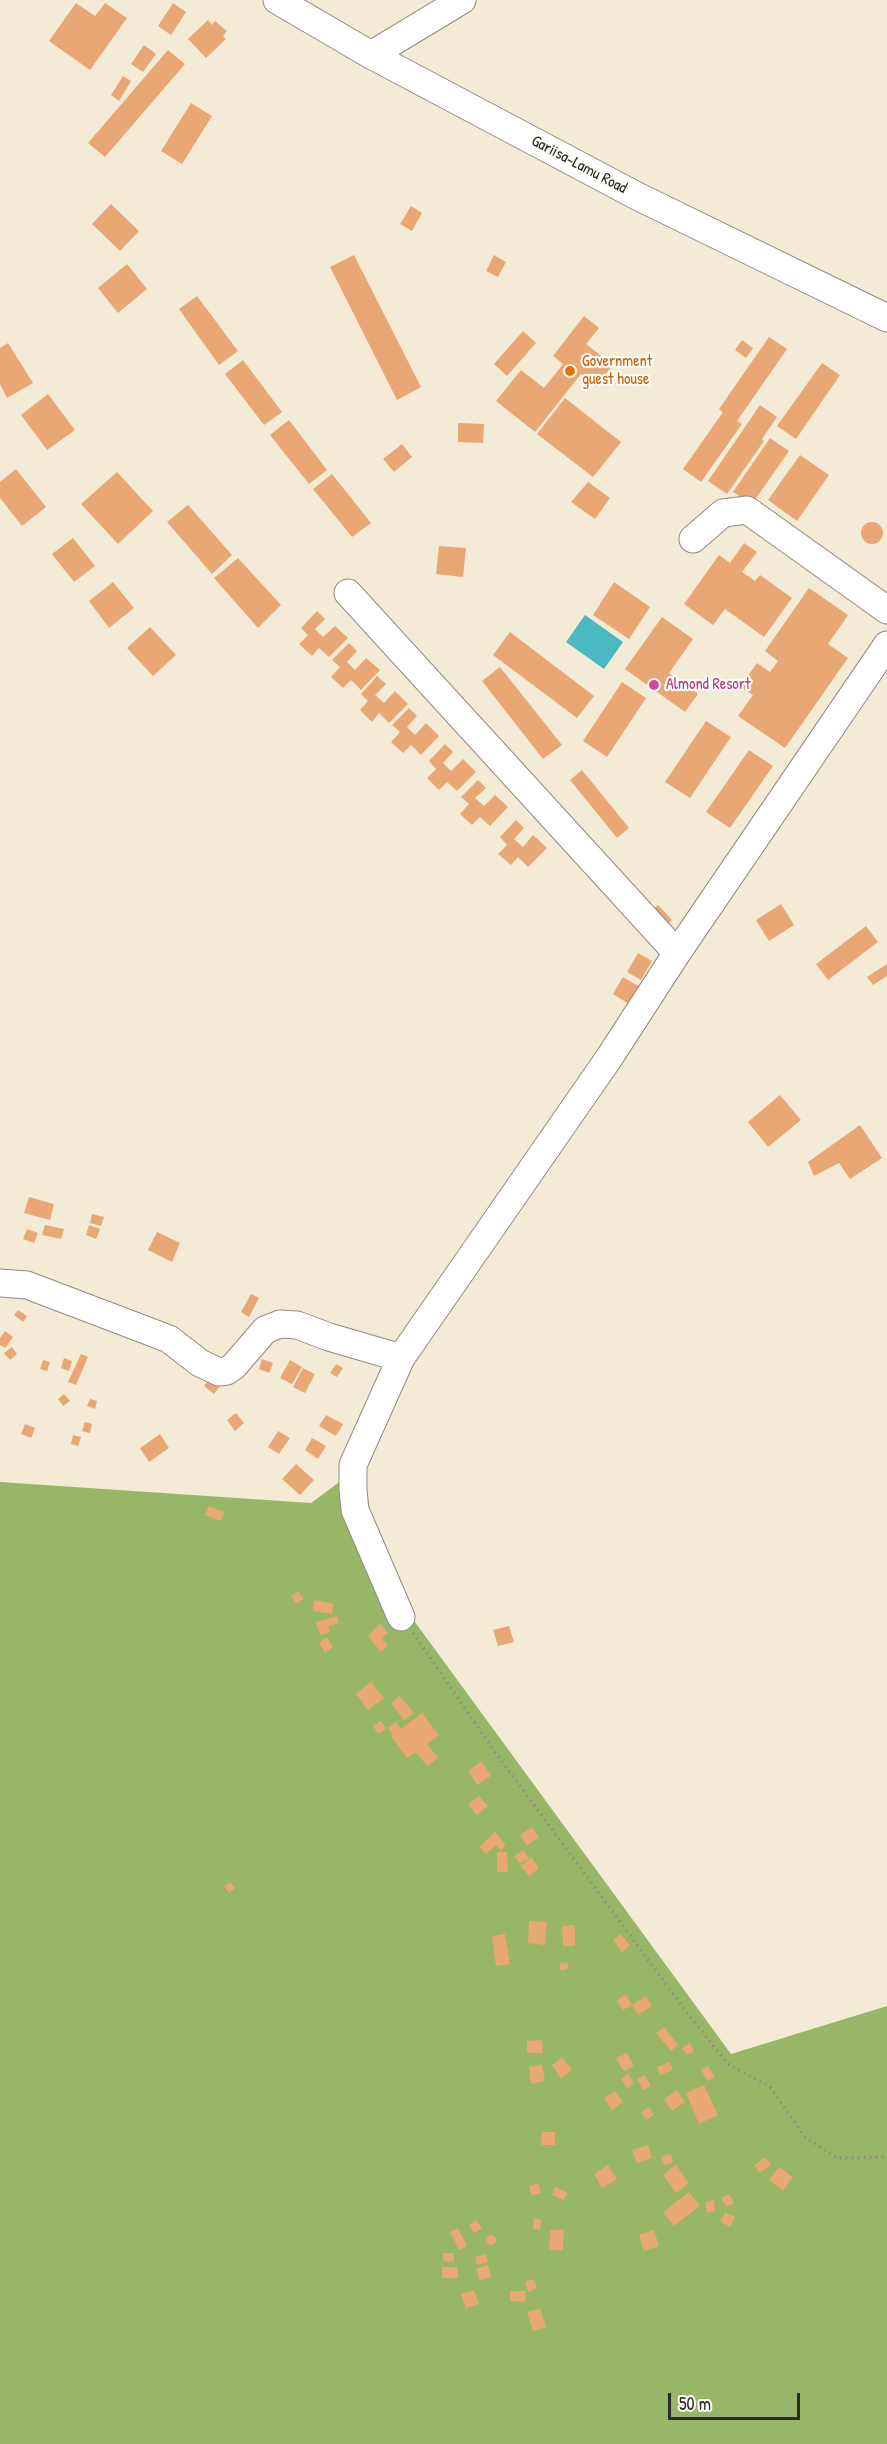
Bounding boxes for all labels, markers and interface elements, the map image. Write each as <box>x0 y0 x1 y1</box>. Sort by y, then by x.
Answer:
street label: Gariisa-Lamu Road <box>528 132 630 198</box>
place label: Government guest house <box>582 352 652 390</box>
marker: Government guest house <box>563 364 577 378</box>
place label: Almond Resort <box>666 675 750 695</box>
marker: Almond Resort <box>647 678 661 692</box>
scale bar <box>671 2381 803 2419</box>
text: 50 m <box>679 2391 711 2416</box>

